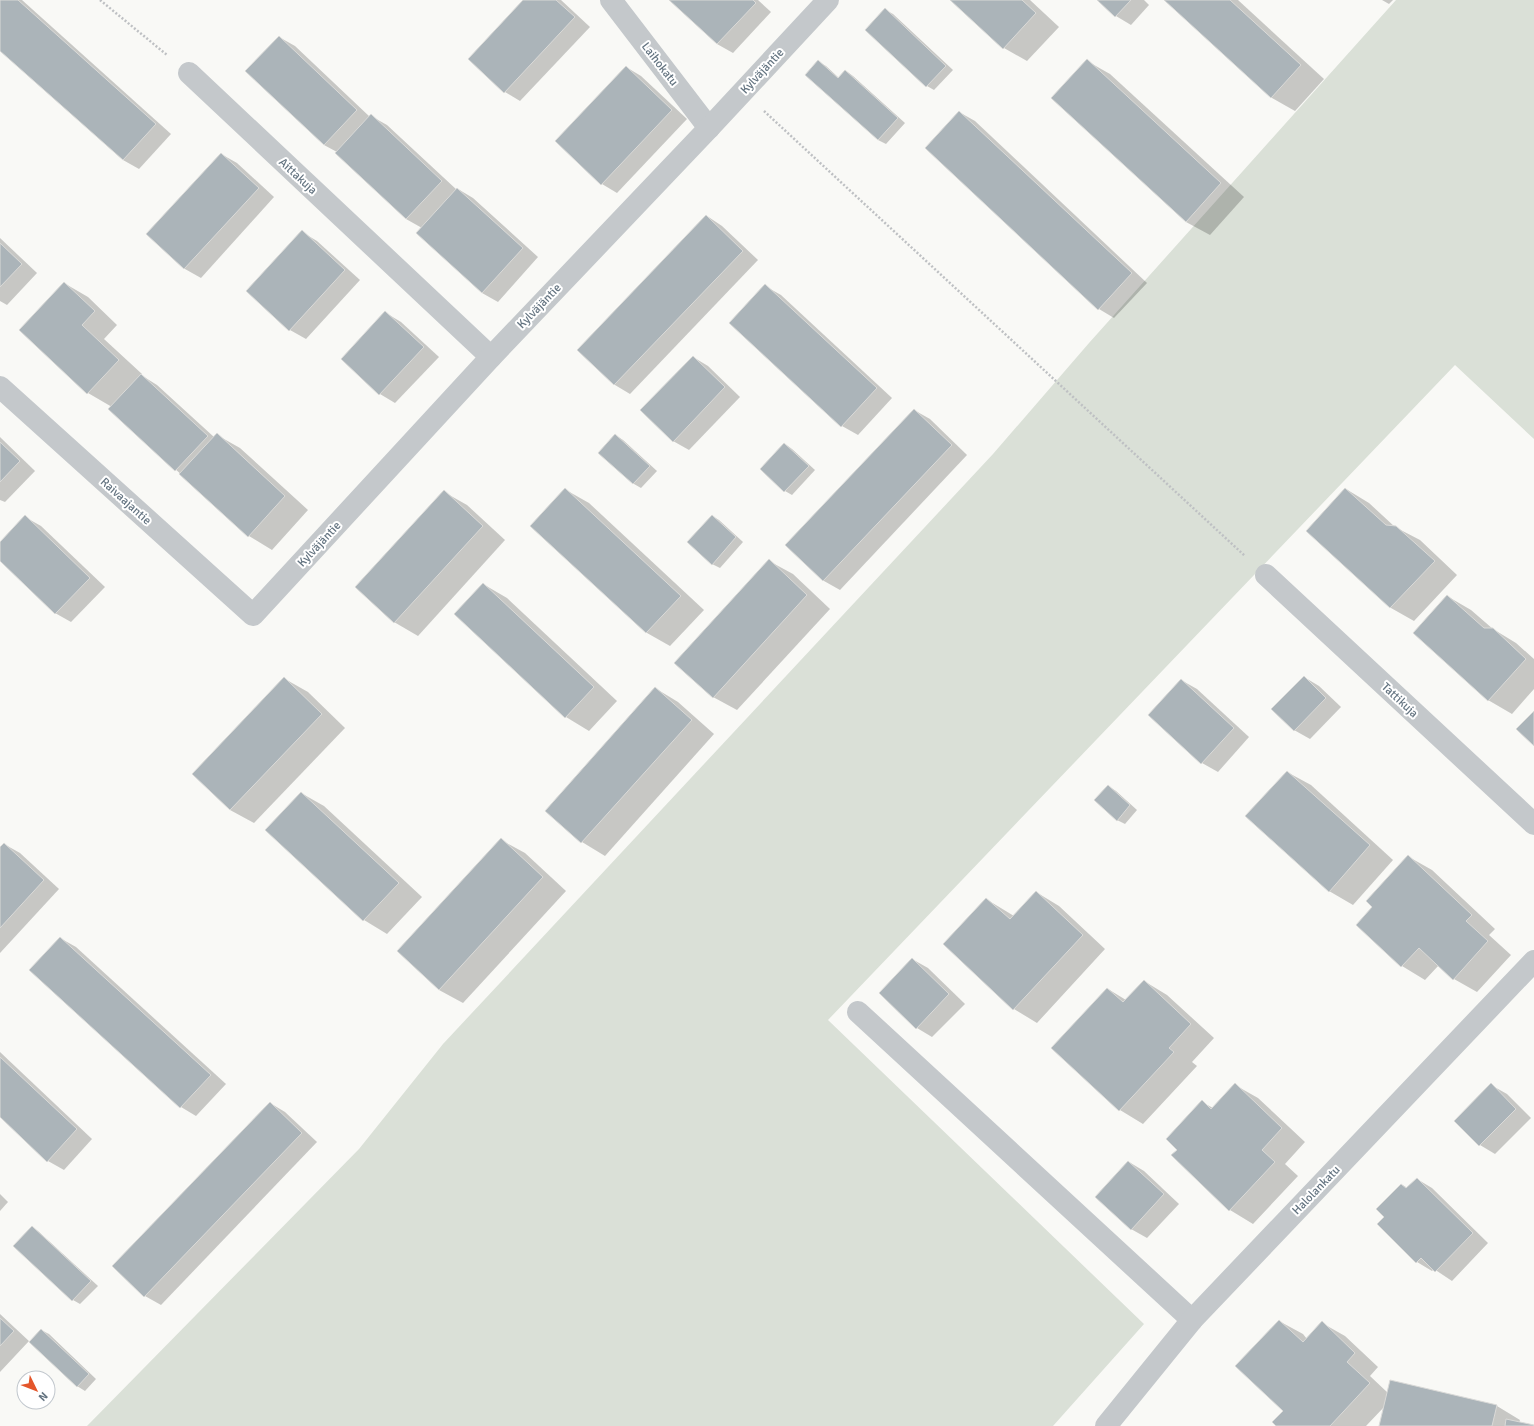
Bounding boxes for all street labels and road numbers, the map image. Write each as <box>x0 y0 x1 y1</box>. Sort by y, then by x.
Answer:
street label: Laihokatu <box>638 40 681 89</box>
street label: Kylväjäntie <box>737 45 787 97</box>
street label: Aittakuja <box>275 155 320 198</box>
street label: Kylväjäntie <box>514 281 565 332</box>
street label: Raivaajantie <box>97 475 154 528</box>
street label: Kylväjäntie <box>294 518 344 570</box>
street label: Tattikuja <box>1378 680 1421 721</box>
street label: Halolankatu <box>1289 1163 1344 1218</box>

